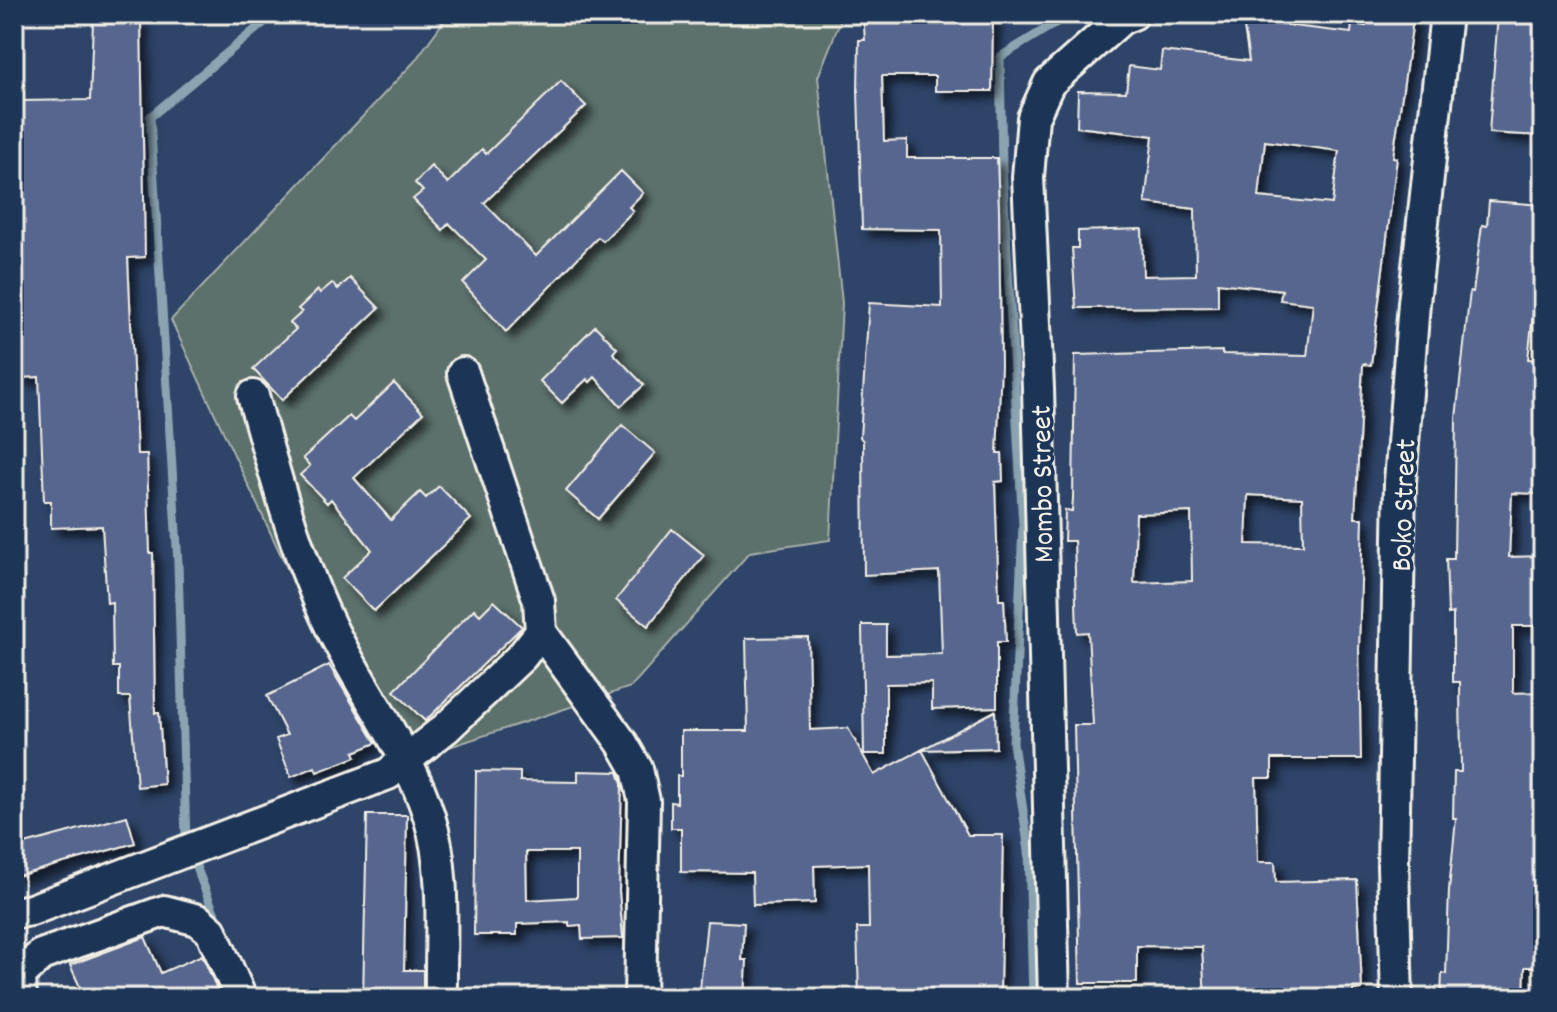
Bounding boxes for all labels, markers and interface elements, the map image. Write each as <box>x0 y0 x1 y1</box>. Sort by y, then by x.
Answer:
street label: Mombo Street <box>1023 405 1068 563</box>
street label: Boko Street <box>1383 438 1430 572</box>

